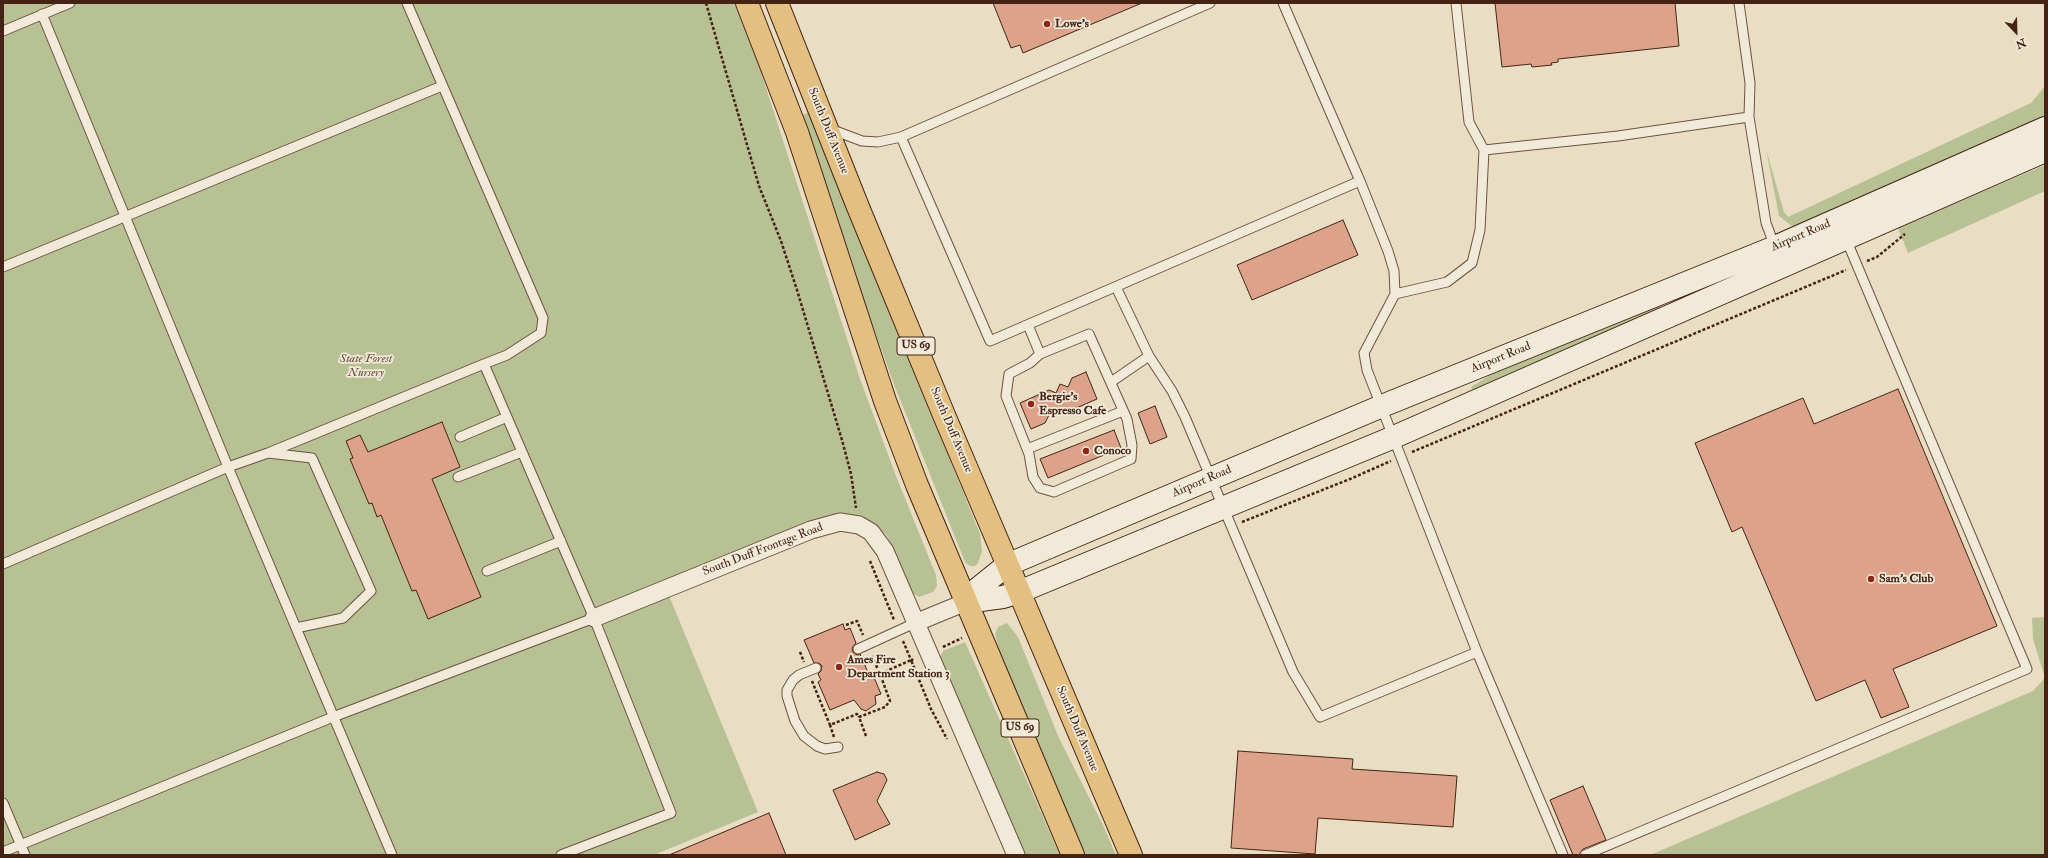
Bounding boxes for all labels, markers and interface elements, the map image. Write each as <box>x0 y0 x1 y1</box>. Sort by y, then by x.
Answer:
north arrow <box>1996 12 2036 52</box>
place label: Lowe's <box>1055 17 1089 31</box>
marker: Lowe's <box>1042 19 1052 29</box>
text: N <box>2014 36 2028 51</box>
street label: South Duff Avenue <box>804 86 852 176</box>
street label: Airport Road <box>1769 217 1833 255</box>
road number: US 69 <box>897 337 935 355</box>
street label: Airport Road <box>1469 340 1533 376</box>
park label: State Forest Nursery <box>340 352 392 380</box>
street label: South Duff Avenue <box>927 385 975 475</box>
place label: Bergie's Espresso Cafe <box>1039 390 1106 418</box>
marker: Bergie's Espresso Cafe <box>1026 399 1036 409</box>
place label: Conoco <box>1094 444 1131 458</box>
marker: Conoco <box>1081 446 1091 456</box>
street label: Airport Road <box>1170 463 1234 501</box>
street label: South Duff Frontage Road <box>701 520 825 580</box>
place label: Sam's Club <box>1879 572 1933 586</box>
marker: Sam's Club <box>1866 574 1876 584</box>
place label: Ames Fire Department Station 3 <box>847 653 950 681</box>
marker: Ames Fire Department Station 3 <box>834 662 844 672</box>
street label: South Duff Avenue <box>1053 684 1101 774</box>
road number: US 69 <box>1001 719 1039 737</box>

